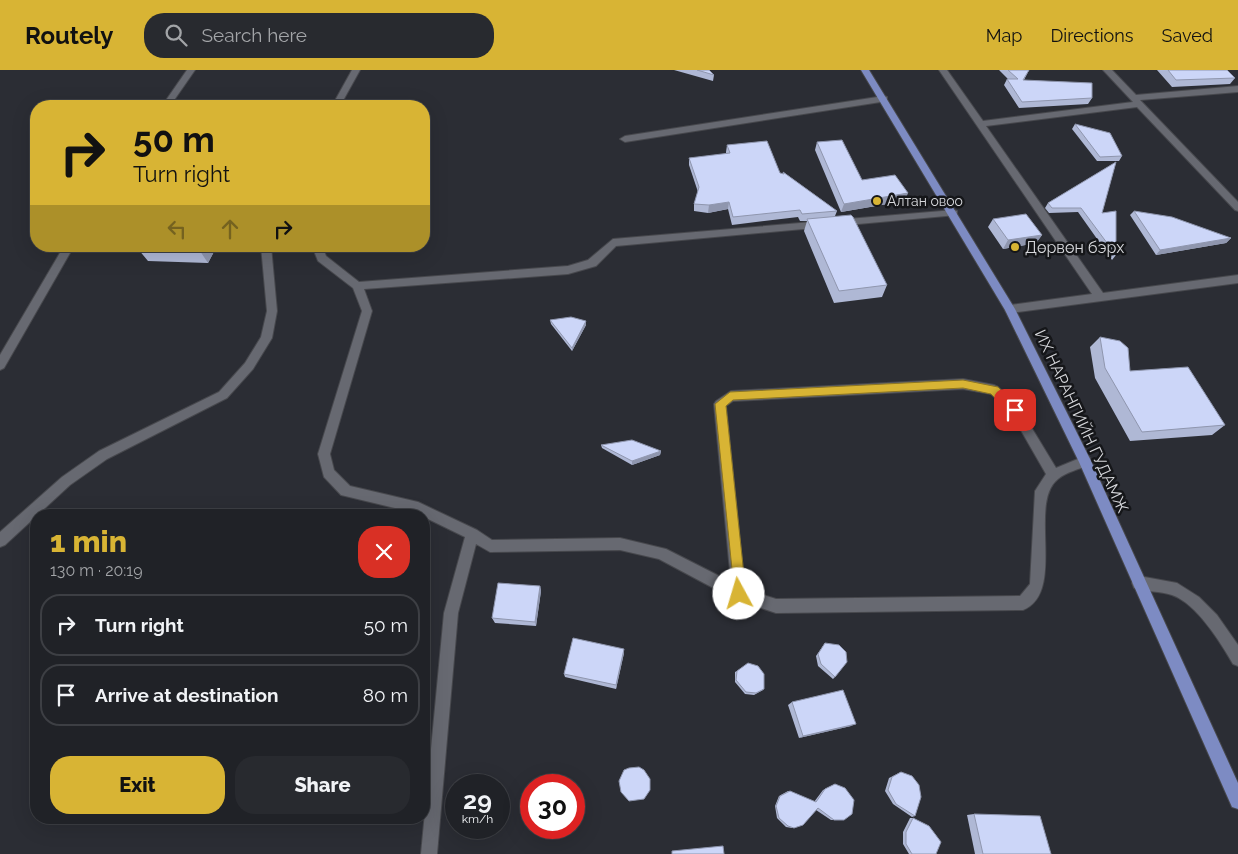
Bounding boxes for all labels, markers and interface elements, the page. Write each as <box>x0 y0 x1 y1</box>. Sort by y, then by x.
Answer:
search box <box>144 13 494 58</box>
text: Routely <box>25 21 114 50</box>
icon: search <box>162 21 190 49</box>
text: Search here <box>202 24 307 46</box>
text: Map <box>986 25 1022 46</box>
text: Directions <box>1050 25 1134 46</box>
text: Saved <box>1162 25 1213 46</box>
text: 50 m <box>133 119 215 160</box>
icon: right <box>50 120 115 185</box>
text: Turn right <box>133 161 230 187</box>
place label: Алтан овоо <box>887 193 963 209</box>
marker: Алтан овоо <box>871 195 883 207</box>
icon: left <box>163 215 191 243</box>
icon: ahead <box>216 215 244 243</box>
icon: right <box>269 215 297 243</box>
place label: Дөрвөн бэрх <box>1025 238 1124 257</box>
marker: Дөрвөн бэрх <box>1009 241 1021 253</box>
street label: ИХ НАРАНГИЙН ГУДАМЖ <box>1031 327 1133 516</box>
pin <box>994 389 1036 431</box>
icon: arrive <box>1001 396 1029 424</box>
text: 1 min <box>50 524 127 559</box>
button: close <box>358 526 410 578</box>
text: 130 m · 20:19 <box>50 561 143 580</box>
position arrow <box>712 567 764 619</box>
icon: right <box>52 611 80 639</box>
text: Turn right <box>95 614 184 636</box>
text: 50 m <box>364 614 408 636</box>
icon: arrive <box>52 681 80 709</box>
text: Arrive at destination <box>95 684 279 706</box>
text: 80 m <box>363 684 408 706</box>
button: Exit <box>50 756 225 814</box>
button: Share <box>235 756 410 814</box>
speed limit sign: 30 <box>520 774 585 839</box>
text: 29 <box>463 785 492 815</box>
text: km/h <box>462 812 493 826</box>

